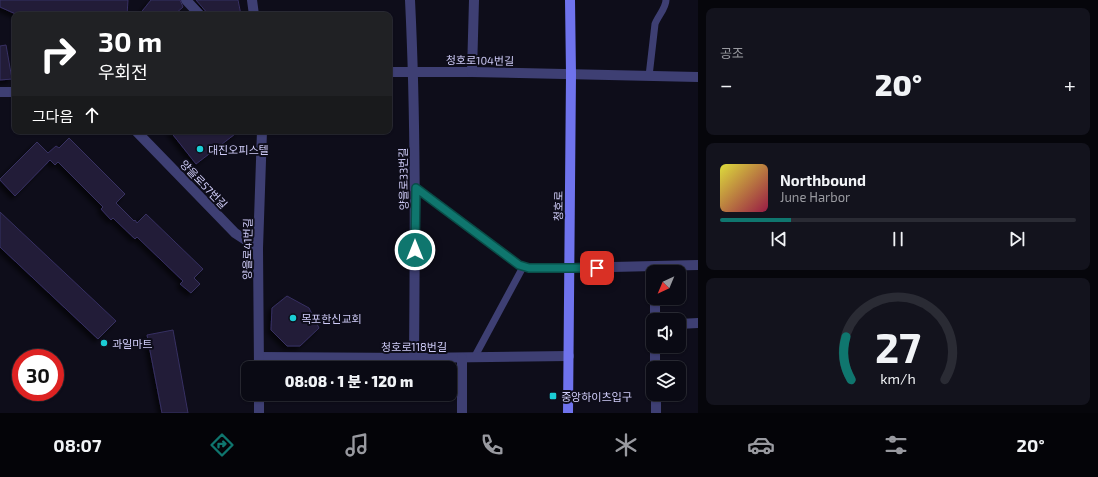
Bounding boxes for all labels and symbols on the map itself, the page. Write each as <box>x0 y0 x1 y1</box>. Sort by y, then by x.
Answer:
street label: 청호로104번길 <box>446 53 514 67</box>
place label: 대진오피스텔 <box>208 143 269 156</box>
marker: 대진오피스텔 <box>195 144 205 154</box>
street label: 양을로33번길 <box>396 147 410 211</box>
street label: 양을로57번길 <box>178 157 230 211</box>
street label: 청호로 <box>551 191 565 221</box>
street label: 양을로41번길 <box>240 218 254 280</box>
position arrow <box>394 229 436 271</box>
pin <box>580 251 614 285</box>
north arrow <box>646 265 686 305</box>
place label: 목포한신교회 <box>301 312 362 325</box>
marker: 목포한신교회 <box>288 313 298 323</box>
place label: 과일마트 <box>112 337 152 350</box>
marker: 과일마트 <box>99 338 109 348</box>
street label: 청호로118번길 <box>381 340 447 353</box>
speed limit sign: 30 <box>12 349 64 401</box>
place label: 중앙하이츠입구 <box>561 390 632 403</box>
marker: 중앙하이츠입구 <box>548 391 558 401</box>

